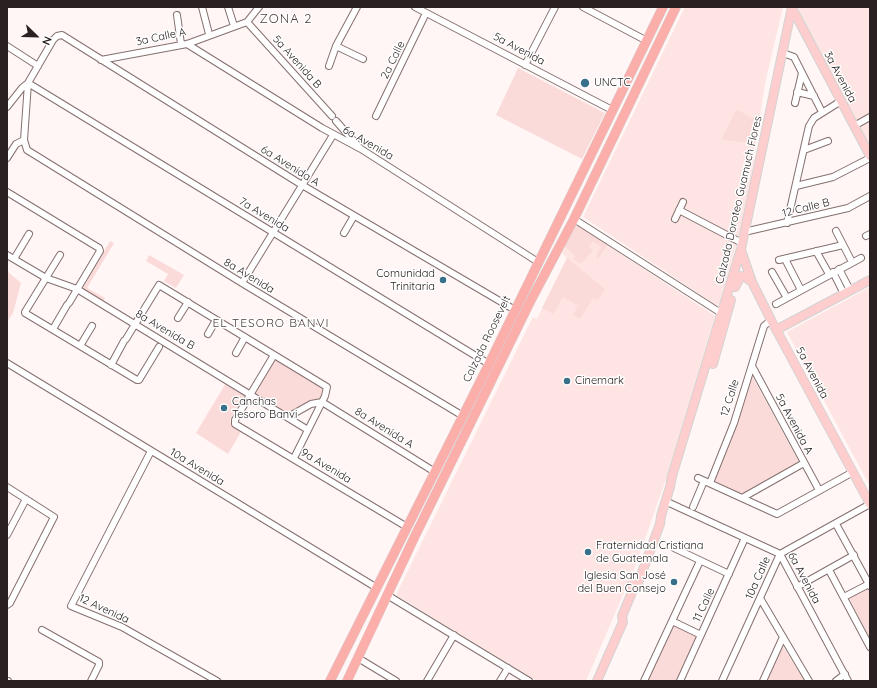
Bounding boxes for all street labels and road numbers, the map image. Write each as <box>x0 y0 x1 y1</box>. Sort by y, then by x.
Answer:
street label: 3a Calle A <box>135 25 187 49</box>
street label: 5a Avenida <box>491 30 547 68</box>
street label: 5a Avenida B <box>270 33 324 91</box>
street label: 2a Calle <box>378 39 408 81</box>
street label: 3a Avenida <box>821 49 859 105</box>
street label: Calzada Doroteo Guamuch Flores <box>713 115 765 285</box>
street label: 6a Avenida <box>340 123 396 163</box>
street label: 6a Avenida A <box>258 143 322 189</box>
street label: 7a Avenida <box>237 195 291 235</box>
street label: 12 Calle B <box>781 196 831 220</box>
street label: 8a Avenida <box>221 256 277 296</box>
street label: Calzada Roosevelt <box>460 294 514 384</box>
street label: 8a Avenida B <box>133 307 197 353</box>
street label: 5a Avenida <box>793 345 831 401</box>
street label: 12 Calle <box>718 378 742 418</box>
street label: 5a Avenida A <box>773 391 815 457</box>
street label: 8a Avenida A <box>352 405 416 451</box>
street label: 10a Avenida <box>167 446 227 488</box>
street label: 9a Avenida <box>298 446 354 486</box>
street label: 6a Avenida <box>785 550 823 606</box>
street label: 10a Calle <box>743 555 773 601</box>
street label: 11 Calle <box>690 586 718 624</box>
street label: 12 Avenida <box>77 592 131 626</box>

